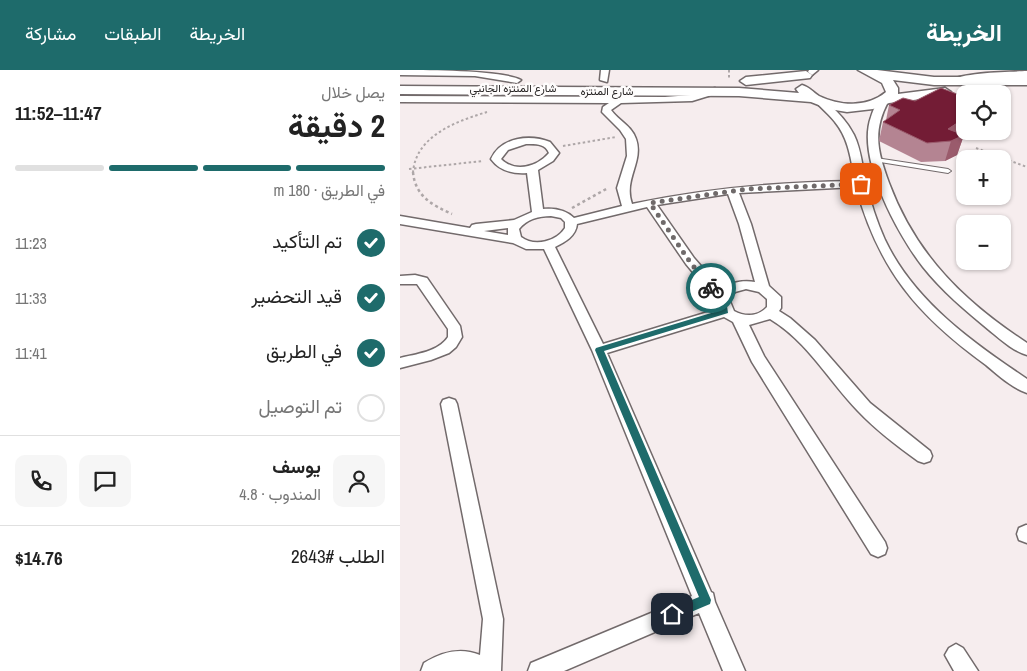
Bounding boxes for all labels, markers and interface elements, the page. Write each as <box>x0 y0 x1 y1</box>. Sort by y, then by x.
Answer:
text: الخريطة <box>926 16 1002 48</box>
text: مشاركة <box>25 21 76 46</box>
text: الطبقات <box>104 21 161 46</box>
text: الخريطة <box>189 21 245 46</box>
text: يصل خلال <box>321 81 385 103</box>
street label: شارع المنتزه الجانبي <box>470 81 557 98</box>
street label: شارع المنتزه <box>580 84 634 99</box>
map controls <box>956 85 1011 270</box>
button: locate <box>956 85 1011 140</box>
text: 11:47–11:52 <box>15 100 102 126</box>
text: 2 دقيقة <box>288 104 385 147</box>
button: + <box>956 150 1011 205</box>
pin <box>840 163 882 205</box>
icon: bag <box>847 170 875 198</box>
text: في الطريق · 180 m <box>274 179 385 201</box>
button: − <box>956 215 1011 270</box>
text: تم التأكيد <box>272 228 342 254</box>
icon: check <box>357 229 385 257</box>
text: 11:23 <box>15 232 47 254</box>
courier <box>686 263 736 313</box>
icon: bike <box>697 274 725 302</box>
text: قيد التحضير <box>251 283 342 309</box>
icon: check <box>357 284 385 312</box>
text: 11:33 <box>15 287 47 309</box>
text: في الطريق <box>266 338 342 364</box>
icon: check <box>357 339 385 367</box>
text: 11:41 <box>15 342 47 364</box>
text: تم التوصيل <box>258 393 342 419</box>
text: يوسف <box>272 453 321 479</box>
button: phone <box>15 455 67 507</box>
button: chat <box>79 455 131 507</box>
button: person <box>333 455 385 507</box>
text: المندوب · 4.8 <box>239 483 321 505</box>
text: الطلب #2643 <box>291 543 385 569</box>
text: $14.76 <box>15 545 63 571</box>
pin <box>651 593 693 635</box>
icon: home <box>658 600 686 628</box>

